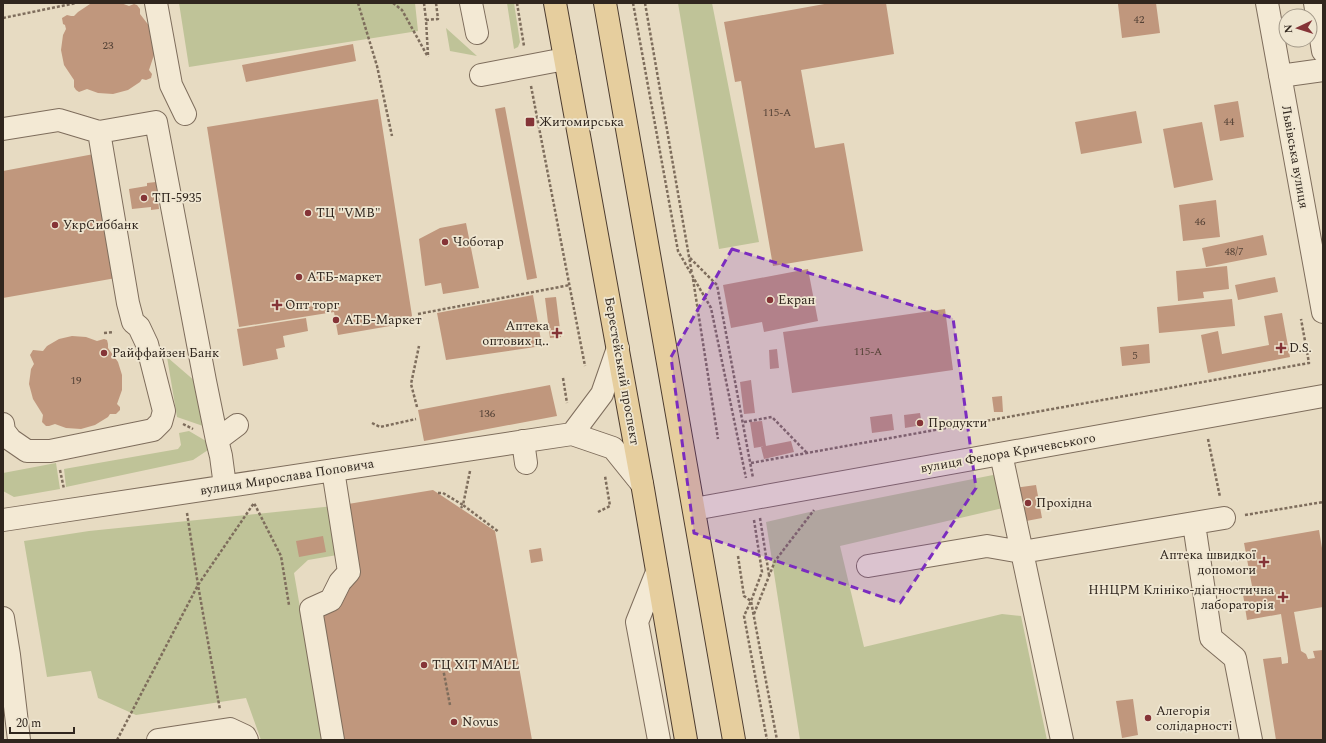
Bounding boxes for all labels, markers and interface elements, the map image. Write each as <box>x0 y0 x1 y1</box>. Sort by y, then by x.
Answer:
north arrow <box>1278 8 1318 48</box>
house number: 42 <box>1134 11 1145 28</box>
text: N <box>1280 24 1297 34</box>
house number: 23 <box>103 37 114 54</box>
house number: 115-А <box>763 104 791 121</box>
street label: Львівська вулиця <box>1276 104 1314 210</box>
place label: Житомирська <box>539 112 625 132</box>
house number: 44 <box>1224 113 1235 130</box>
marker: Житомирська <box>524 116 536 128</box>
place label: ТП-5935 <box>152 188 202 208</box>
marker: ТП-5935 <box>139 193 149 203</box>
place label: ТЦ "VMB" <box>316 203 381 223</box>
marker: ТЦ "VMB" <box>303 208 313 218</box>
house number: 46 <box>1195 213 1206 230</box>
place label: УкрСиббанк <box>63 215 139 235</box>
marker: УкрСиббанк <box>50 220 60 230</box>
place label: Чоботар <box>453 232 504 252</box>
marker: Чоботар <box>440 237 450 247</box>
house number: 48/7 <box>1224 243 1244 260</box>
place label: АТБ-маркет <box>307 267 381 287</box>
marker: АТБ-маркет <box>294 272 304 282</box>
place label: Екран <box>778 290 816 310</box>
place label: Опт торг <box>285 295 339 315</box>
street label: Берестейський проспект <box>599 295 645 447</box>
marker: Екран <box>765 295 775 305</box>
marker: Опт торг <box>272 300 282 310</box>
place label: АТБ-Маркет <box>344 310 422 330</box>
marker: АТБ-Маркет <box>331 315 341 325</box>
place label: Аптека оптових ц‥ <box>482 316 550 351</box>
marker: Аптека оптових ц‥ <box>552 328 562 338</box>
place label: D.S. <box>1289 338 1312 358</box>
place label: Райффайзен Банк <box>112 343 219 363</box>
house number: 115-А <box>854 343 882 360</box>
marker: D.S. <box>1276 343 1286 353</box>
house number: 5 <box>1132 347 1138 364</box>
marker: Райффайзен Банк <box>99 348 109 358</box>
house number: 19 <box>71 372 82 389</box>
house number: 136 <box>479 405 496 422</box>
place label: Продукти <box>928 413 987 433</box>
marker: Продукти <box>915 418 925 428</box>
street label: вулиця Федора Кричевського <box>919 428 1097 478</box>
street label: вулиця Мирослава Поповича <box>199 453 376 501</box>
place label: Прохідна <box>1036 493 1093 513</box>
marker: Прохідна <box>1023 498 1033 508</box>
place label: Аптека швидкої допомоги <box>1159 545 1256 580</box>
marker: Аптека швидкої допомоги <box>1259 557 1269 567</box>
place label: ННЦРМ Клініко-діагностична лабораторія <box>1088 580 1275 615</box>
marker: ННЦРМ Клініко-діагностична лабораторія <box>1277 591 1289 603</box>
place label: ТЦ ХІТ MALL <box>432 655 519 675</box>
marker: ТЦ ХІТ MALL <box>419 660 429 670</box>
place label: Алегорія солідарності <box>1156 701 1232 736</box>
scale bar <box>10 709 74 735</box>
place label: Novus <box>462 712 499 732</box>
marker: Алегорія солідарності <box>1143 713 1153 723</box>
text: 20 m <box>16 714 41 733</box>
marker: Novus <box>449 717 459 727</box>

